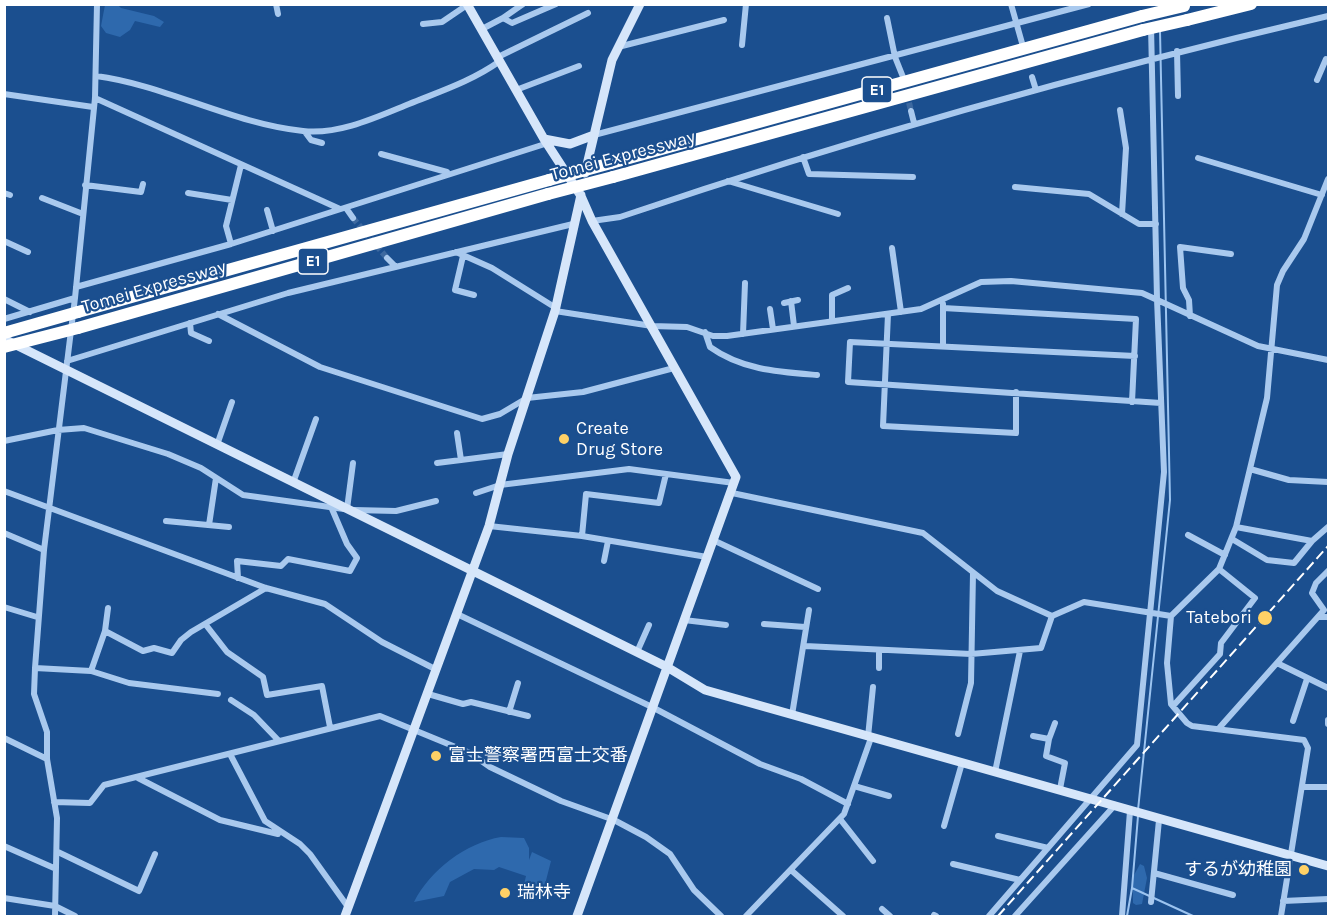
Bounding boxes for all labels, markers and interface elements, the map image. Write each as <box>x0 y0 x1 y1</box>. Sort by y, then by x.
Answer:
road number: E1 <box>862 77 892 103</box>
street label: Tomei Expressway <box>548 126 698 186</box>
road number: E1 <box>298 248 328 274</box>
street label: Tomei Expressway <box>79 256 229 318</box>
place label: Create Drug Store <box>576 418 663 460</box>
marker: Create Drug Store <box>557 432 571 446</box>
place label: Tatebori <box>1186 607 1252 629</box>
marker: Tatebori <box>1256 609 1274 627</box>
place label: 富士警察署西富士交番 <box>448 745 628 767</box>
marker: 富士警察署西富士交番 <box>429 749 443 763</box>
place label: するが幼稚園 <box>1184 859 1292 881</box>
marker: するが幼稚園 <box>1297 863 1311 877</box>
place label: 瑞林寺 <box>517 882 571 904</box>
marker: 瑞林寺 <box>498 886 512 900</box>

